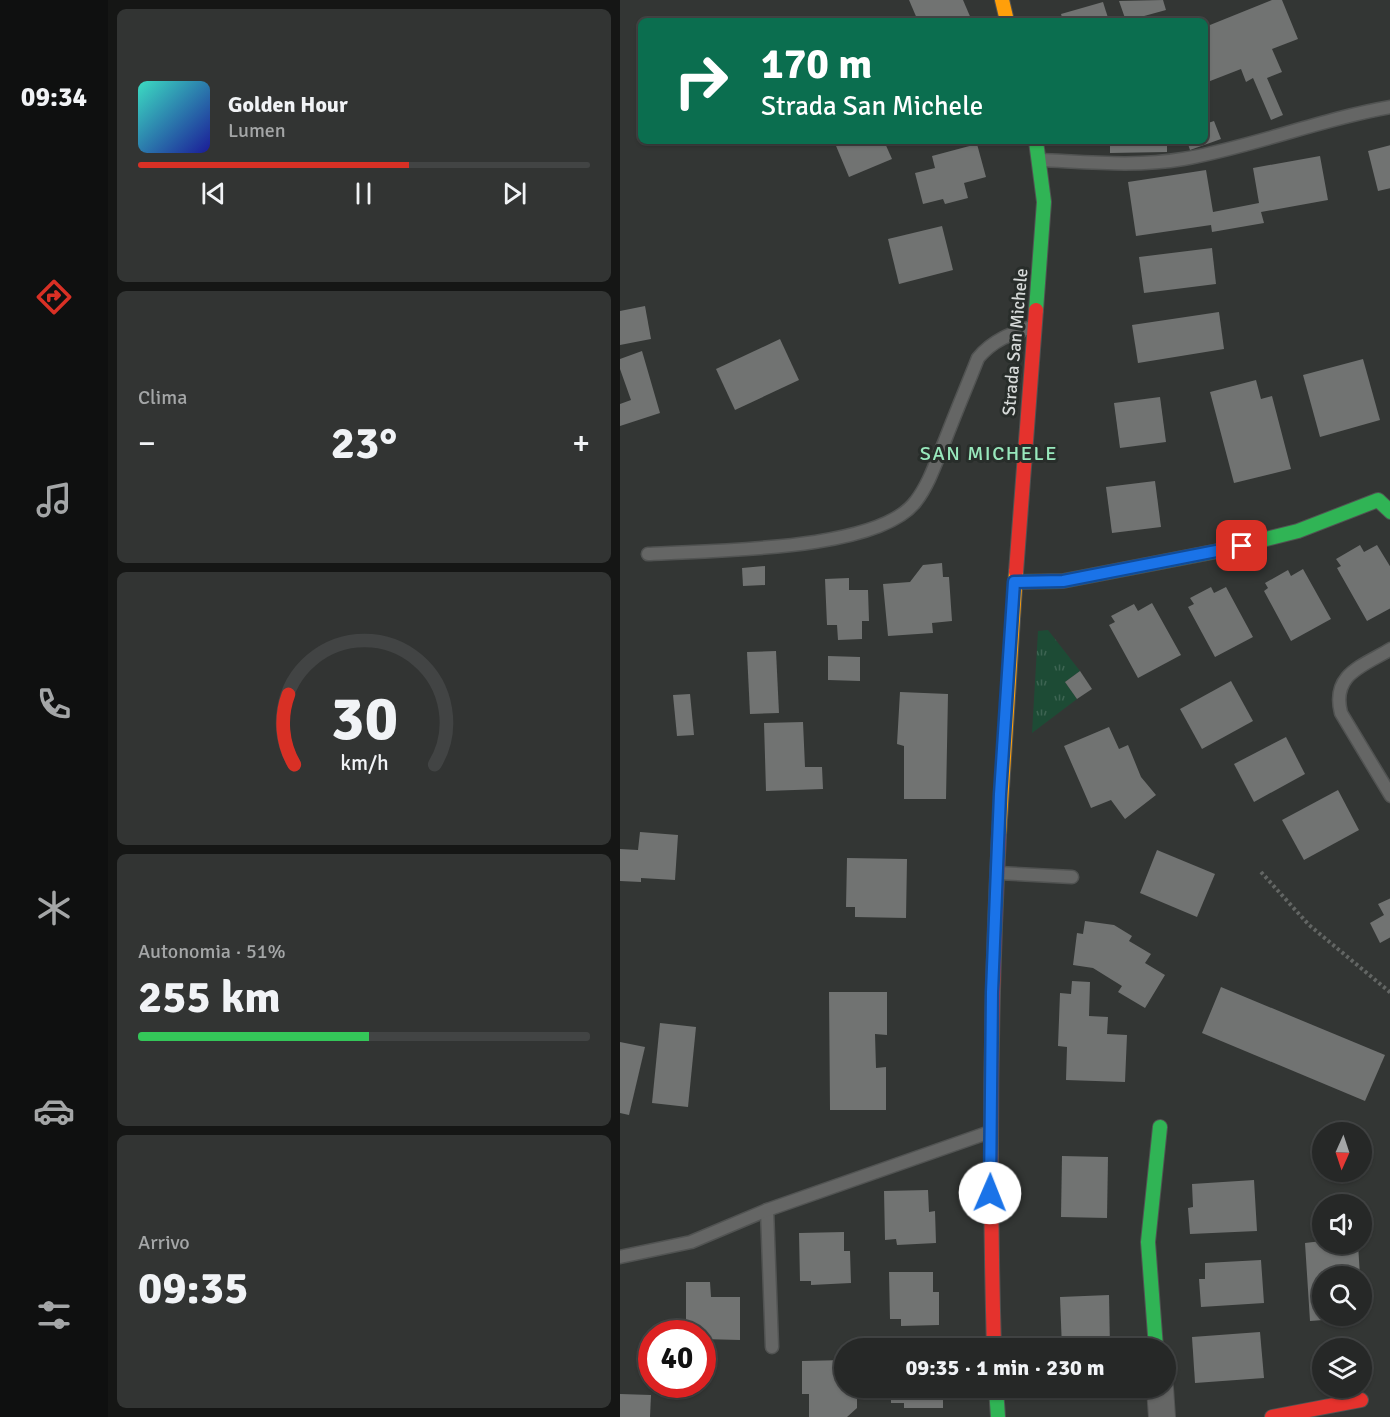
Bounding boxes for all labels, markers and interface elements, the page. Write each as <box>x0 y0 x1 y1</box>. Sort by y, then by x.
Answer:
text: 170 m <box>761 39 872 90</box>
icon: right <box>662 42 740 120</box>
text: 09:34 <box>21 81 87 114</box>
text: Strada San Michele <box>761 90 983 123</box>
text: Golden Hour <box>228 91 348 118</box>
text: Lumen <box>228 118 286 143</box>
icon: previous <box>197 177 230 210</box>
icon: pause <box>347 177 380 210</box>
icon: next <box>498 177 531 210</box>
street label: Strada San Michele <box>998 267 1032 417</box>
icon: directions <box>33 276 75 318</box>
text: Clima <box>138 385 187 410</box>
text: 23° <box>331 416 397 471</box>
text: − <box>138 423 156 464</box>
text: + <box>572 423 590 464</box>
district label: SAN MICHELE <box>920 441 1058 466</box>
icon: music <box>33 479 75 521</box>
pin <box>1216 520 1267 571</box>
icon: arrive <box>1225 529 1258 562</box>
text: 30 <box>330 681 398 758</box>
icon: phone <box>33 683 75 725</box>
text: km/h <box>340 751 388 777</box>
icon: climate <box>33 887 75 929</box>
text: Autonomia · 51% <box>138 939 286 964</box>
text: 255 km <box>138 970 281 1025</box>
icon: car <box>33 1090 75 1132</box>
north arrow <box>1312 1122 1372 1182</box>
map controls <box>1312 1122 1372 1398</box>
position arrow <box>958 1161 1022 1225</box>
button: sound <box>1312 1194 1372 1254</box>
text: Arrivo <box>138 1230 190 1255</box>
text: 09:35 <box>138 1261 248 1316</box>
button: search <box>1312 1266 1372 1326</box>
icon: filters <box>33 1294 75 1336</box>
speed limit sign: 40 <box>638 1320 716 1398</box>
button: layers <box>1312 1338 1372 1398</box>
text: 09:35 · 1 min · 230 m <box>905 1354 1105 1381</box>

